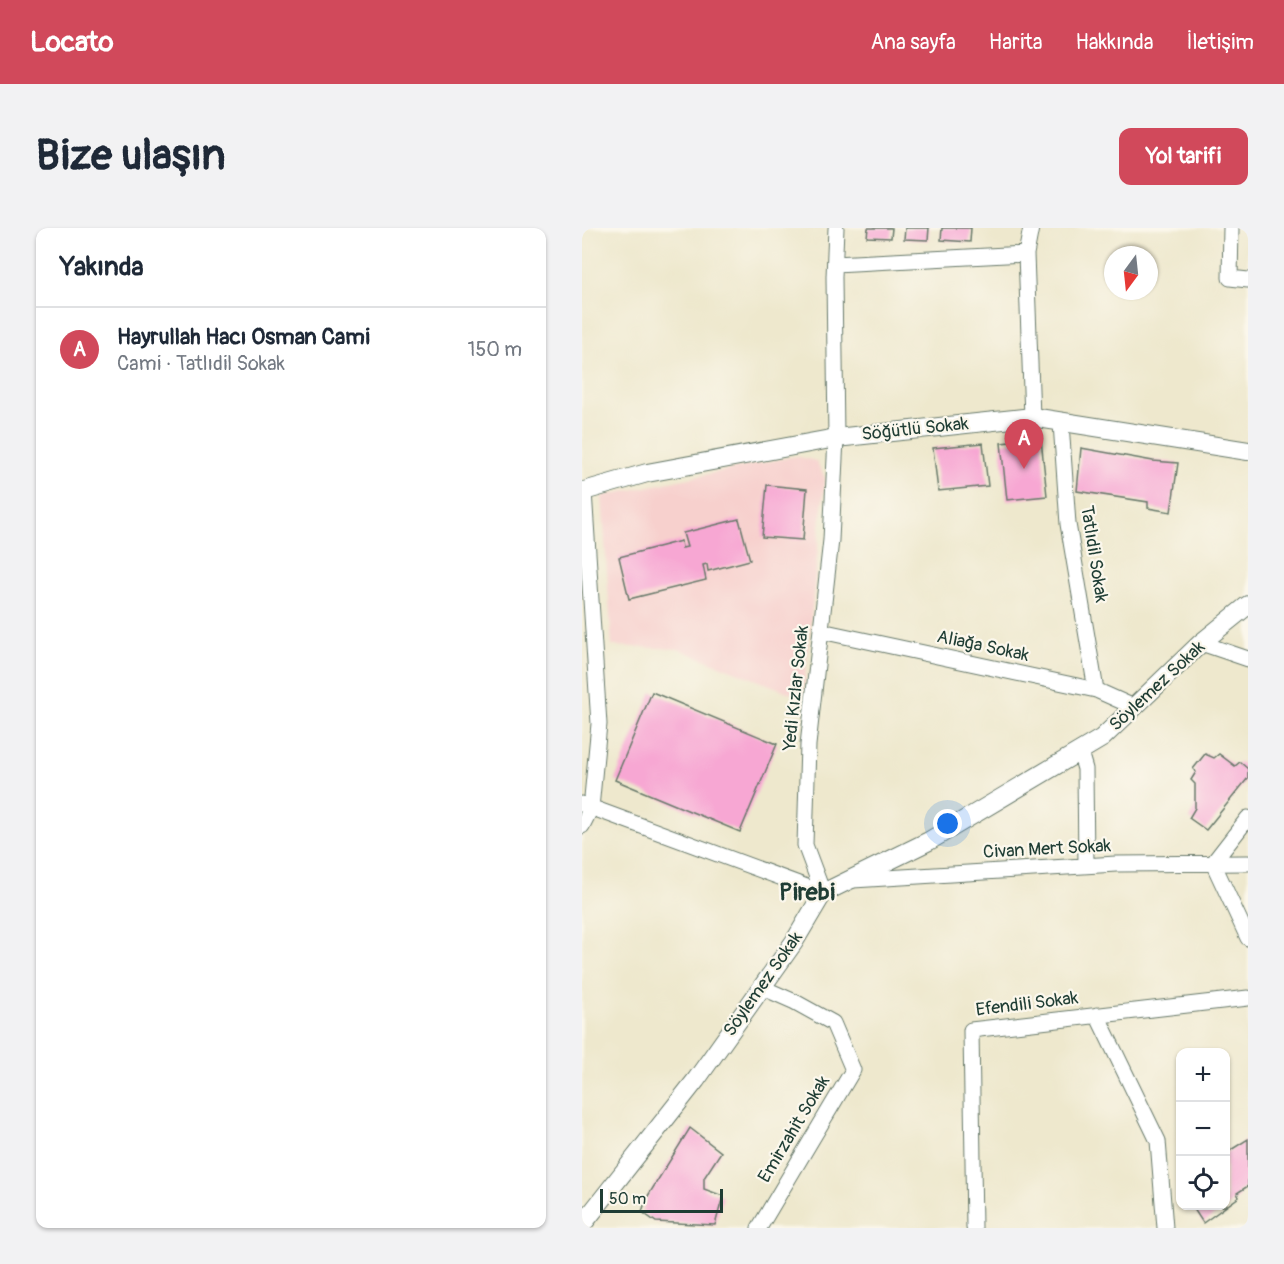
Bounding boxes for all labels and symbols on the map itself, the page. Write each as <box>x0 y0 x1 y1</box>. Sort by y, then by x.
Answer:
north arrow <box>1104 246 1158 300</box>
street label: Söğütlü Sokak <box>860 412 970 446</box>
pin: A <box>1004 420 1044 469</box>
street label: Tatlıdil Sokak <box>1075 504 1113 605</box>
street label: Yedi Kızlar Sokak <box>778 624 814 753</box>
street label: Aliağa Sokak <box>935 625 1032 667</box>
street label: Söylemez Sokak <box>1104 635 1210 736</box>
your location <box>933 809 962 838</box>
street label: Civan Mert Sokak <box>982 834 1112 864</box>
district label: Pirebi <box>779 878 835 907</box>
street label: Söylemez Sokak <box>718 927 808 1041</box>
street label: Efendili Sokak <box>974 986 1080 1022</box>
street label: Emirzahit Sokak <box>753 1071 835 1187</box>
scale bar <box>600 1186 723 1214</box>

